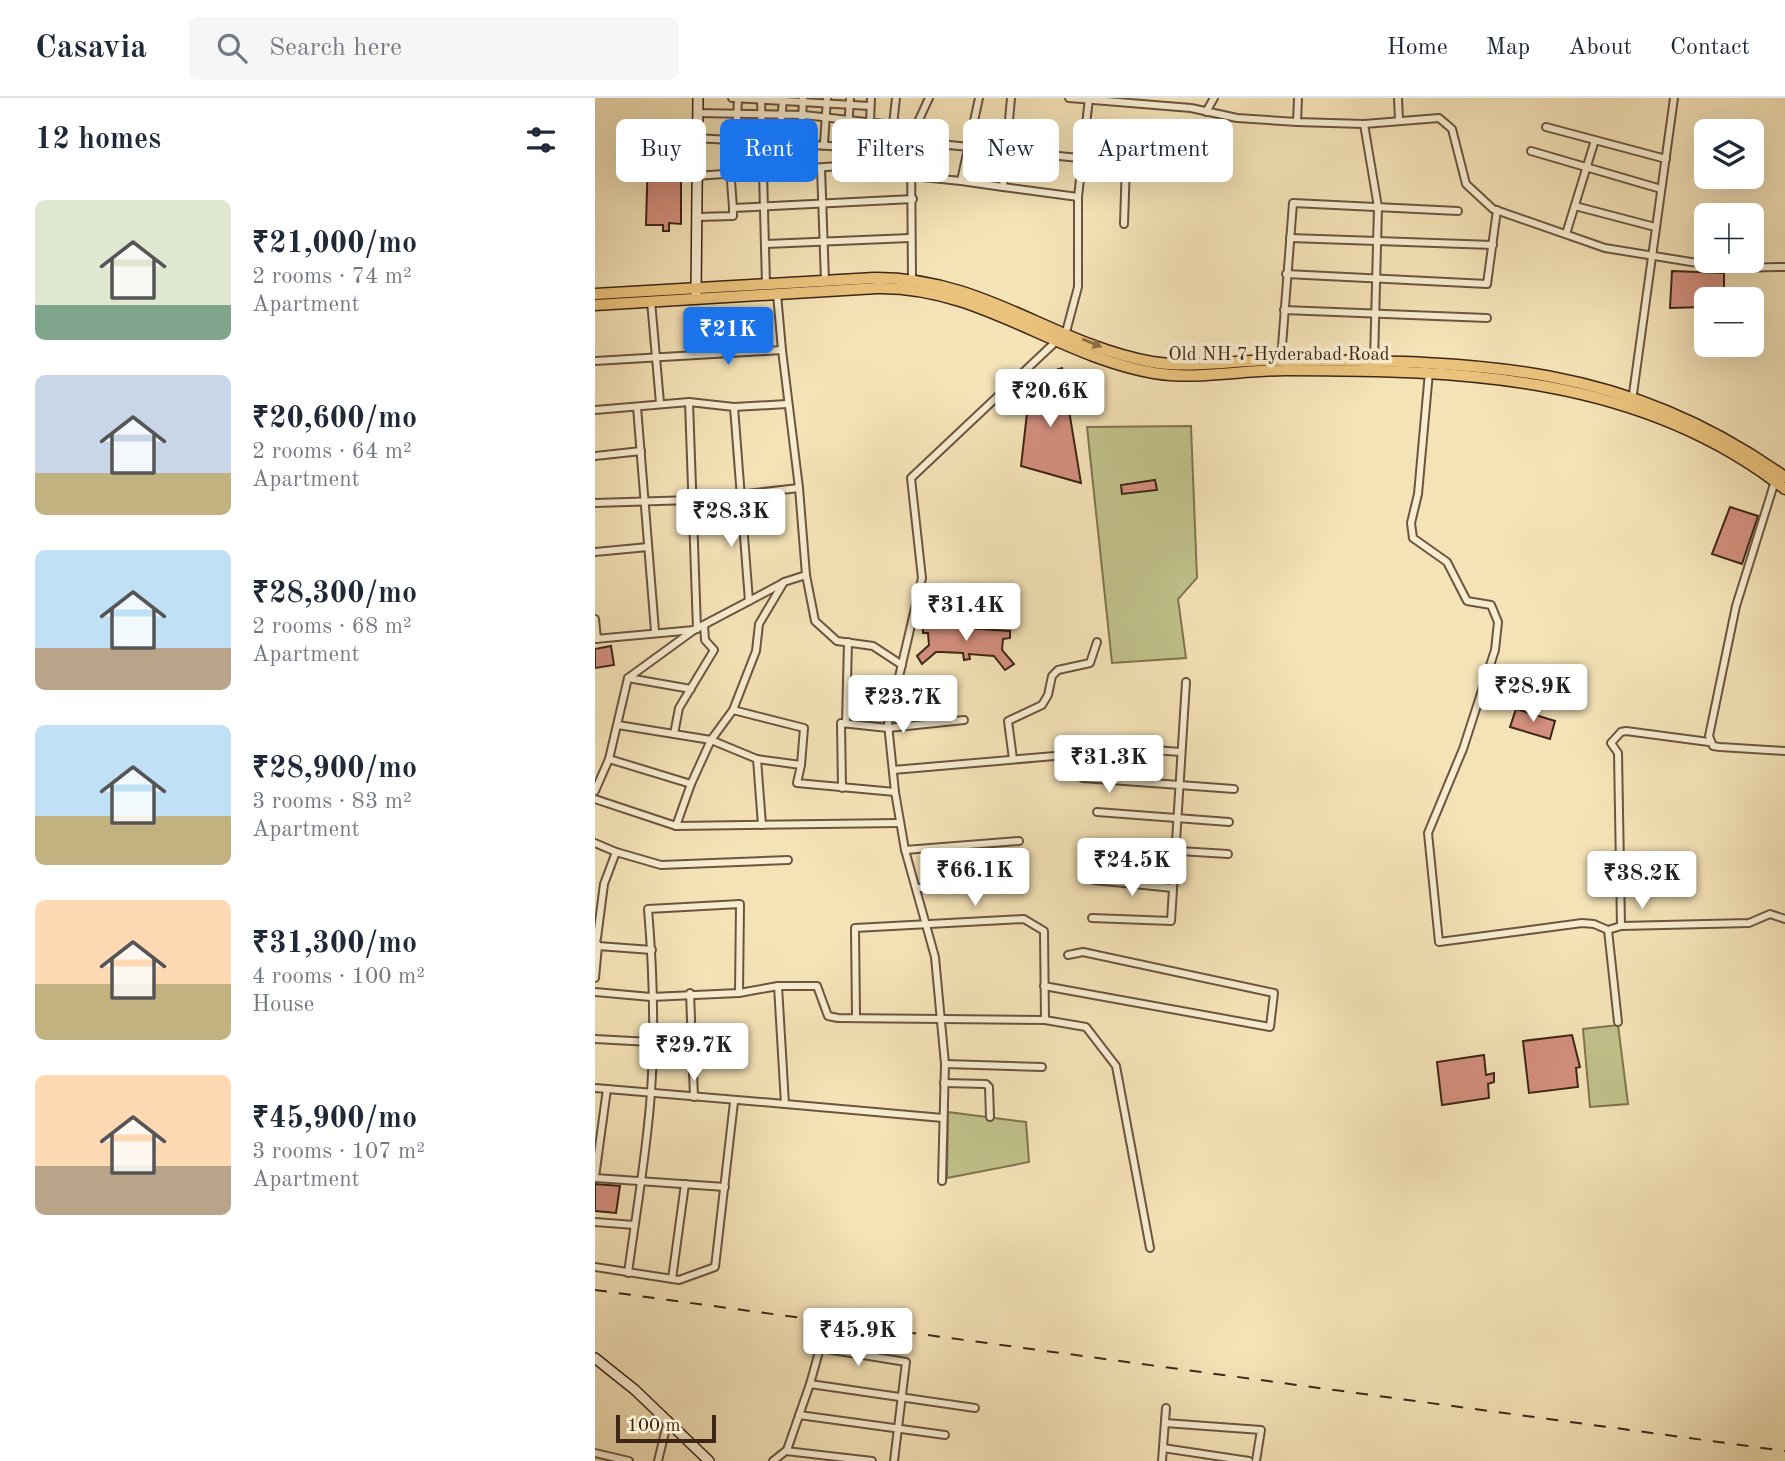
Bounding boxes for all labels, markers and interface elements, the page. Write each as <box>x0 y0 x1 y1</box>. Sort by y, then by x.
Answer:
search box <box>189 17 679 80</box>
icon: search <box>213 29 251 67</box>
text: Casavia <box>35 32 147 65</box>
text: Search here <box>269 35 402 61</box>
text: Home <box>1387 36 1448 60</box>
text: Map <box>1486 36 1530 60</box>
text: About <box>1568 36 1632 60</box>
text: Contact <box>1670 36 1750 60</box>
chip: Buy <box>616 119 706 182</box>
chip: Rent <box>720 119 818 182</box>
chip: Filters <box>832 119 949 182</box>
chip: New <box>963 119 1059 182</box>
chip: Apartment <box>1073 119 1233 182</box>
map controls <box>1694 119 1764 357</box>
button: layers <box>1694 119 1764 189</box>
icon: filters <box>522 121 560 159</box>
text: 12 homes <box>35 125 161 155</box>
button: + <box>1694 203 1764 273</box>
icon: home <box>91 228 175 312</box>
text: ₹21,000/mo <box>252 229 417 259</box>
text: 2 rooms · 74 m² <box>252 265 412 288</box>
button: − <box>1694 287 1764 357</box>
text: Apartment <box>252 293 360 316</box>
pin: ₹21K <box>687 308 769 367</box>
text: ₹21K <box>699 318 757 341</box>
one-way arrow <box>1082 337 1103 348</box>
street label: Old NH 7 Hyderabad Road <box>1168 346 1390 365</box>
pin: ₹20.6K <box>993 370 1107 429</box>
text: ₹20.6K <box>1011 380 1089 403</box>
icon: home <box>91 403 175 487</box>
text: ₹20,600/mo <box>252 404 417 434</box>
text: 2 rooms · 64 m² <box>252 440 412 463</box>
text: Apartment <box>252 468 360 491</box>
pin: ₹28.3K <box>674 490 788 549</box>
text: ₹28.3K <box>692 500 770 523</box>
icon: home <box>91 578 175 662</box>
text: ₹28,300/mo <box>252 579 417 609</box>
pin: ₹31.4K <box>909 584 1023 643</box>
text: ₹31.4K <box>927 594 1005 617</box>
text: 2 rooms · 68 m² <box>252 615 412 638</box>
text: Apartment <box>252 643 360 666</box>
pin: ₹28.9K <box>1476 664 1590 724</box>
text: ₹28.9K <box>1494 675 1572 698</box>
pin: ₹23.7K <box>846 676 960 735</box>
text: ₹23.7K <box>864 686 942 709</box>
pin: ₹31.3K <box>1052 736 1166 795</box>
text: ₹31.3K <box>1070 746 1148 769</box>
icon: home <box>91 753 175 837</box>
text: ₹28,900/mo <box>252 754 417 784</box>
text: 3 rooms · 83 m² <box>252 790 412 813</box>
text: Apartment <box>252 818 360 841</box>
pin: ₹24.5K <box>1075 838 1189 898</box>
pin: ₹66.1K <box>918 848 1032 908</box>
text: ₹24.5K <box>1093 849 1171 872</box>
pin: ₹38.2K <box>1585 852 1699 911</box>
text: ₹66.1K <box>936 859 1014 882</box>
text: ₹38.2K <box>1603 862 1681 885</box>
icon: home <box>91 928 175 1012</box>
text: ₹31,300/mo <box>252 929 417 959</box>
text: 4 rooms · 100 m² <box>252 965 425 988</box>
text: House <box>252 993 314 1016</box>
pin: ₹29.7K <box>637 1024 751 1083</box>
text: ₹29.7K <box>655 1034 733 1057</box>
icon: home <box>91 1103 175 1187</box>
text: ₹45,900/mo <box>252 1104 417 1134</box>
text: 3 rooms · 107 m² <box>252 1140 425 1163</box>
text: Apartment <box>252 1168 360 1191</box>
pin: ₹45.9K <box>801 1308 915 1368</box>
text: ₹45.9K <box>819 1319 897 1342</box>
scale bar <box>616 1412 716 1444</box>
text: 100 m <box>627 1417 680 1436</box>

